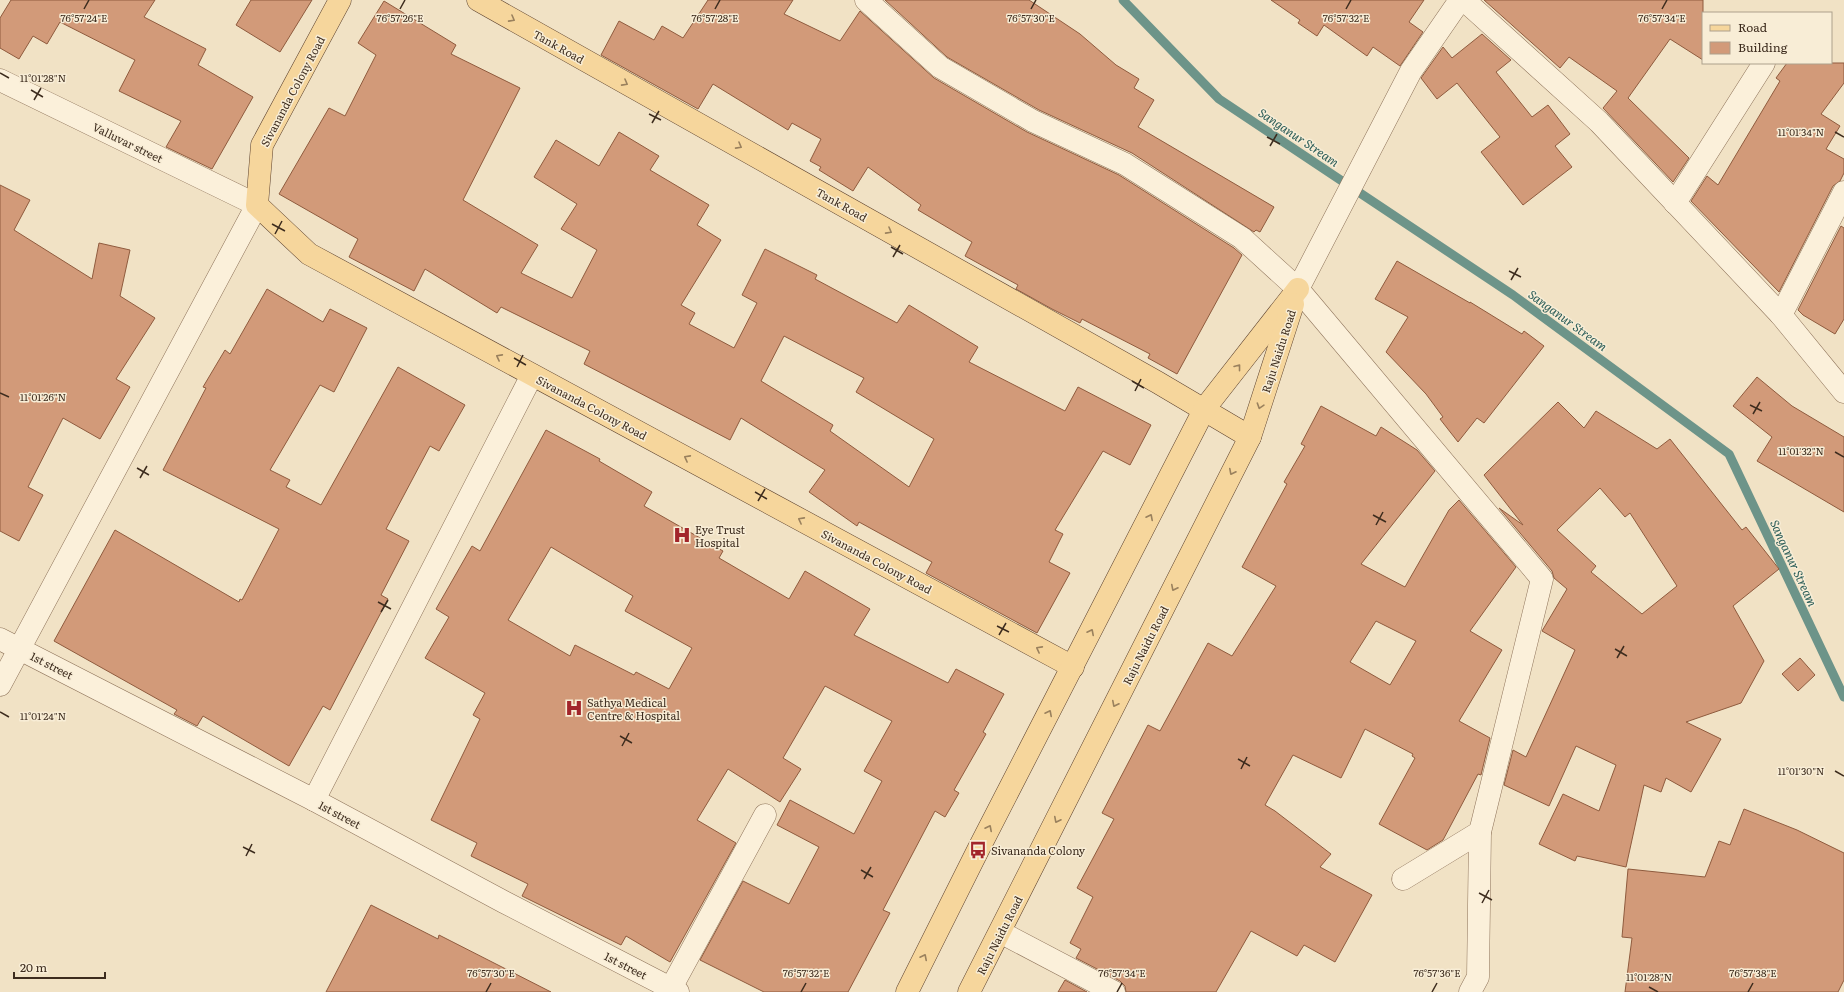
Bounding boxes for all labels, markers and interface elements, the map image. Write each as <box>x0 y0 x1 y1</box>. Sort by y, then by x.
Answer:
text: 76°57'24"E <box>61 10 108 25</box>
text: 76°57'26"E <box>377 10 423 25</box>
text: 76°57'28"E <box>692 10 739 25</box>
text: 76°57'30"E <box>1007 10 1055 25</box>
text: 76°57'32"E <box>1323 10 1369 25</box>
text: 76°57'34"E <box>1638 10 1686 25</box>
legend <box>1702 12 1832 64</box>
one-way arrow <box>508 15 515 22</box>
text: Road <box>1738 18 1768 36</box>
street label: Tank Road <box>531 25 588 67</box>
street label: Sivananda Colony Road <box>256 33 328 149</box>
text: Building <box>1738 38 1788 56</box>
text: 11°01'28"N <box>20 70 66 85</box>
one-way arrow <box>621 78 629 85</box>
water label: Sanganur Stream <box>1255 103 1343 171</box>
street label: Valluvar street <box>90 118 166 166</box>
text: 11°01'34"N <box>1778 124 1824 139</box>
one-way arrow <box>735 142 742 149</box>
street label: Tank Road <box>814 183 871 225</box>
one-way arrow <box>885 226 892 233</box>
water label: Sanganur Stream <box>1525 285 1612 355</box>
street label: Raju Naidu Road <box>1257 307 1299 395</box>
one-way arrow <box>495 354 503 361</box>
one-way arrow <box>1233 364 1240 371</box>
street label: Sivananda Colony Road <box>534 371 650 443</box>
text: 11°01'26"N <box>20 389 66 404</box>
one-way arrow <box>1256 403 1264 410</box>
text: 11°01'32"N <box>1778 443 1824 458</box>
one-way arrow <box>684 456 691 463</box>
one-way arrow <box>1229 467 1237 475</box>
one-way arrow <box>1145 513 1153 521</box>
one-way arrow <box>798 517 805 525</box>
water label: Sanganur Stream <box>1766 517 1822 610</box>
place label: Eye Trust Hospital <box>695 521 746 550</box>
hospital icon: Eye Trust Hospital <box>672 525 692 545</box>
street label: Sivananda Colony Road <box>819 525 935 597</box>
one-way arrow <box>1171 583 1179 591</box>
street label: Raju Naidu Road <box>1118 603 1172 687</box>
one-way arrow <box>1086 629 1094 637</box>
one-way arrow <box>1036 646 1043 653</box>
street label: 1st street <box>28 647 77 683</box>
place label: Sathya Medical Centre & Hospital <box>587 694 680 723</box>
hospital icon: Sathya Medical Centre & Hospital <box>564 698 584 718</box>
one-way arrow <box>1113 700 1120 707</box>
text: 11°01'24"N <box>20 708 66 723</box>
one-way arrow <box>1044 710 1052 717</box>
text: 11°01'30"N <box>1778 763 1824 778</box>
street label: 1st street <box>316 796 364 832</box>
one-way arrow <box>1054 816 1062 823</box>
one-way arrow <box>984 825 992 833</box>
bus stop icon: Sivananda Colony <box>968 840 988 860</box>
place label: Sivananda Colony <box>991 842 1086 858</box>
street label: Raju Naidu Road <box>972 893 1026 977</box>
street label: 1st street <box>602 947 651 983</box>
scale bar <box>14 954 105 980</box>
one-way arrow <box>920 954 927 961</box>
text: 20 m <box>20 958 47 976</box>
text: 76°57'30"E <box>467 965 515 980</box>
text: 76°57'32"E <box>783 965 829 980</box>
text: 76°57'34"E <box>1098 965 1146 980</box>
text: 76°57'36"E <box>1413 965 1461 980</box>
text: 76°57'38"E <box>1729 965 1777 980</box>
text: 11°01'28"N <box>1626 969 1672 984</box>

